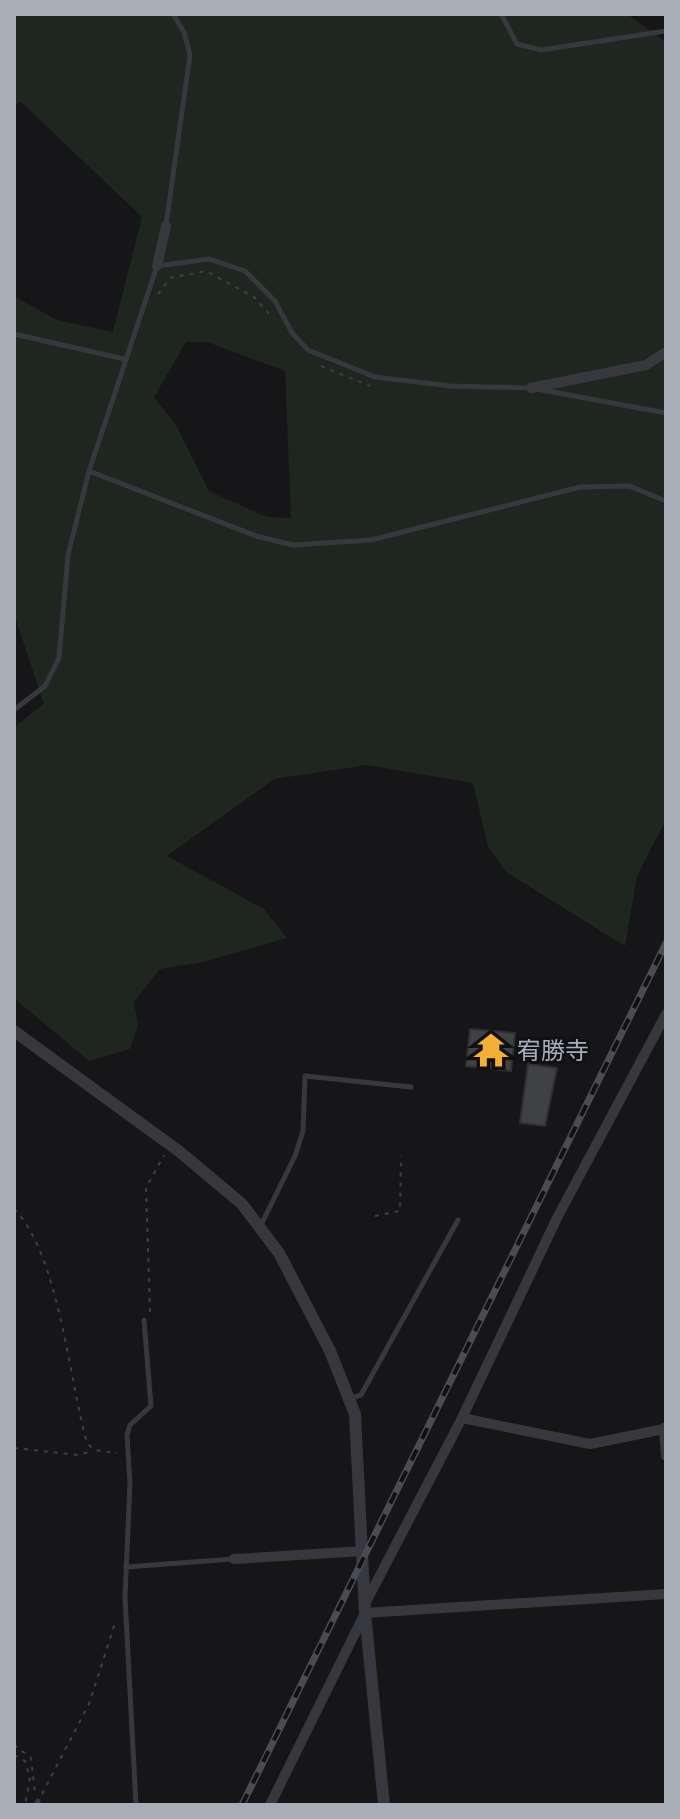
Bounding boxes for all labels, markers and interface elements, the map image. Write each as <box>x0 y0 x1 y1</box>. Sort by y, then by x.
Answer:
temple icon: 宥勝寺 <box>472 1031 510 1069</box>
place label: 宥勝寺 <box>517 1035 589 1066</box>

